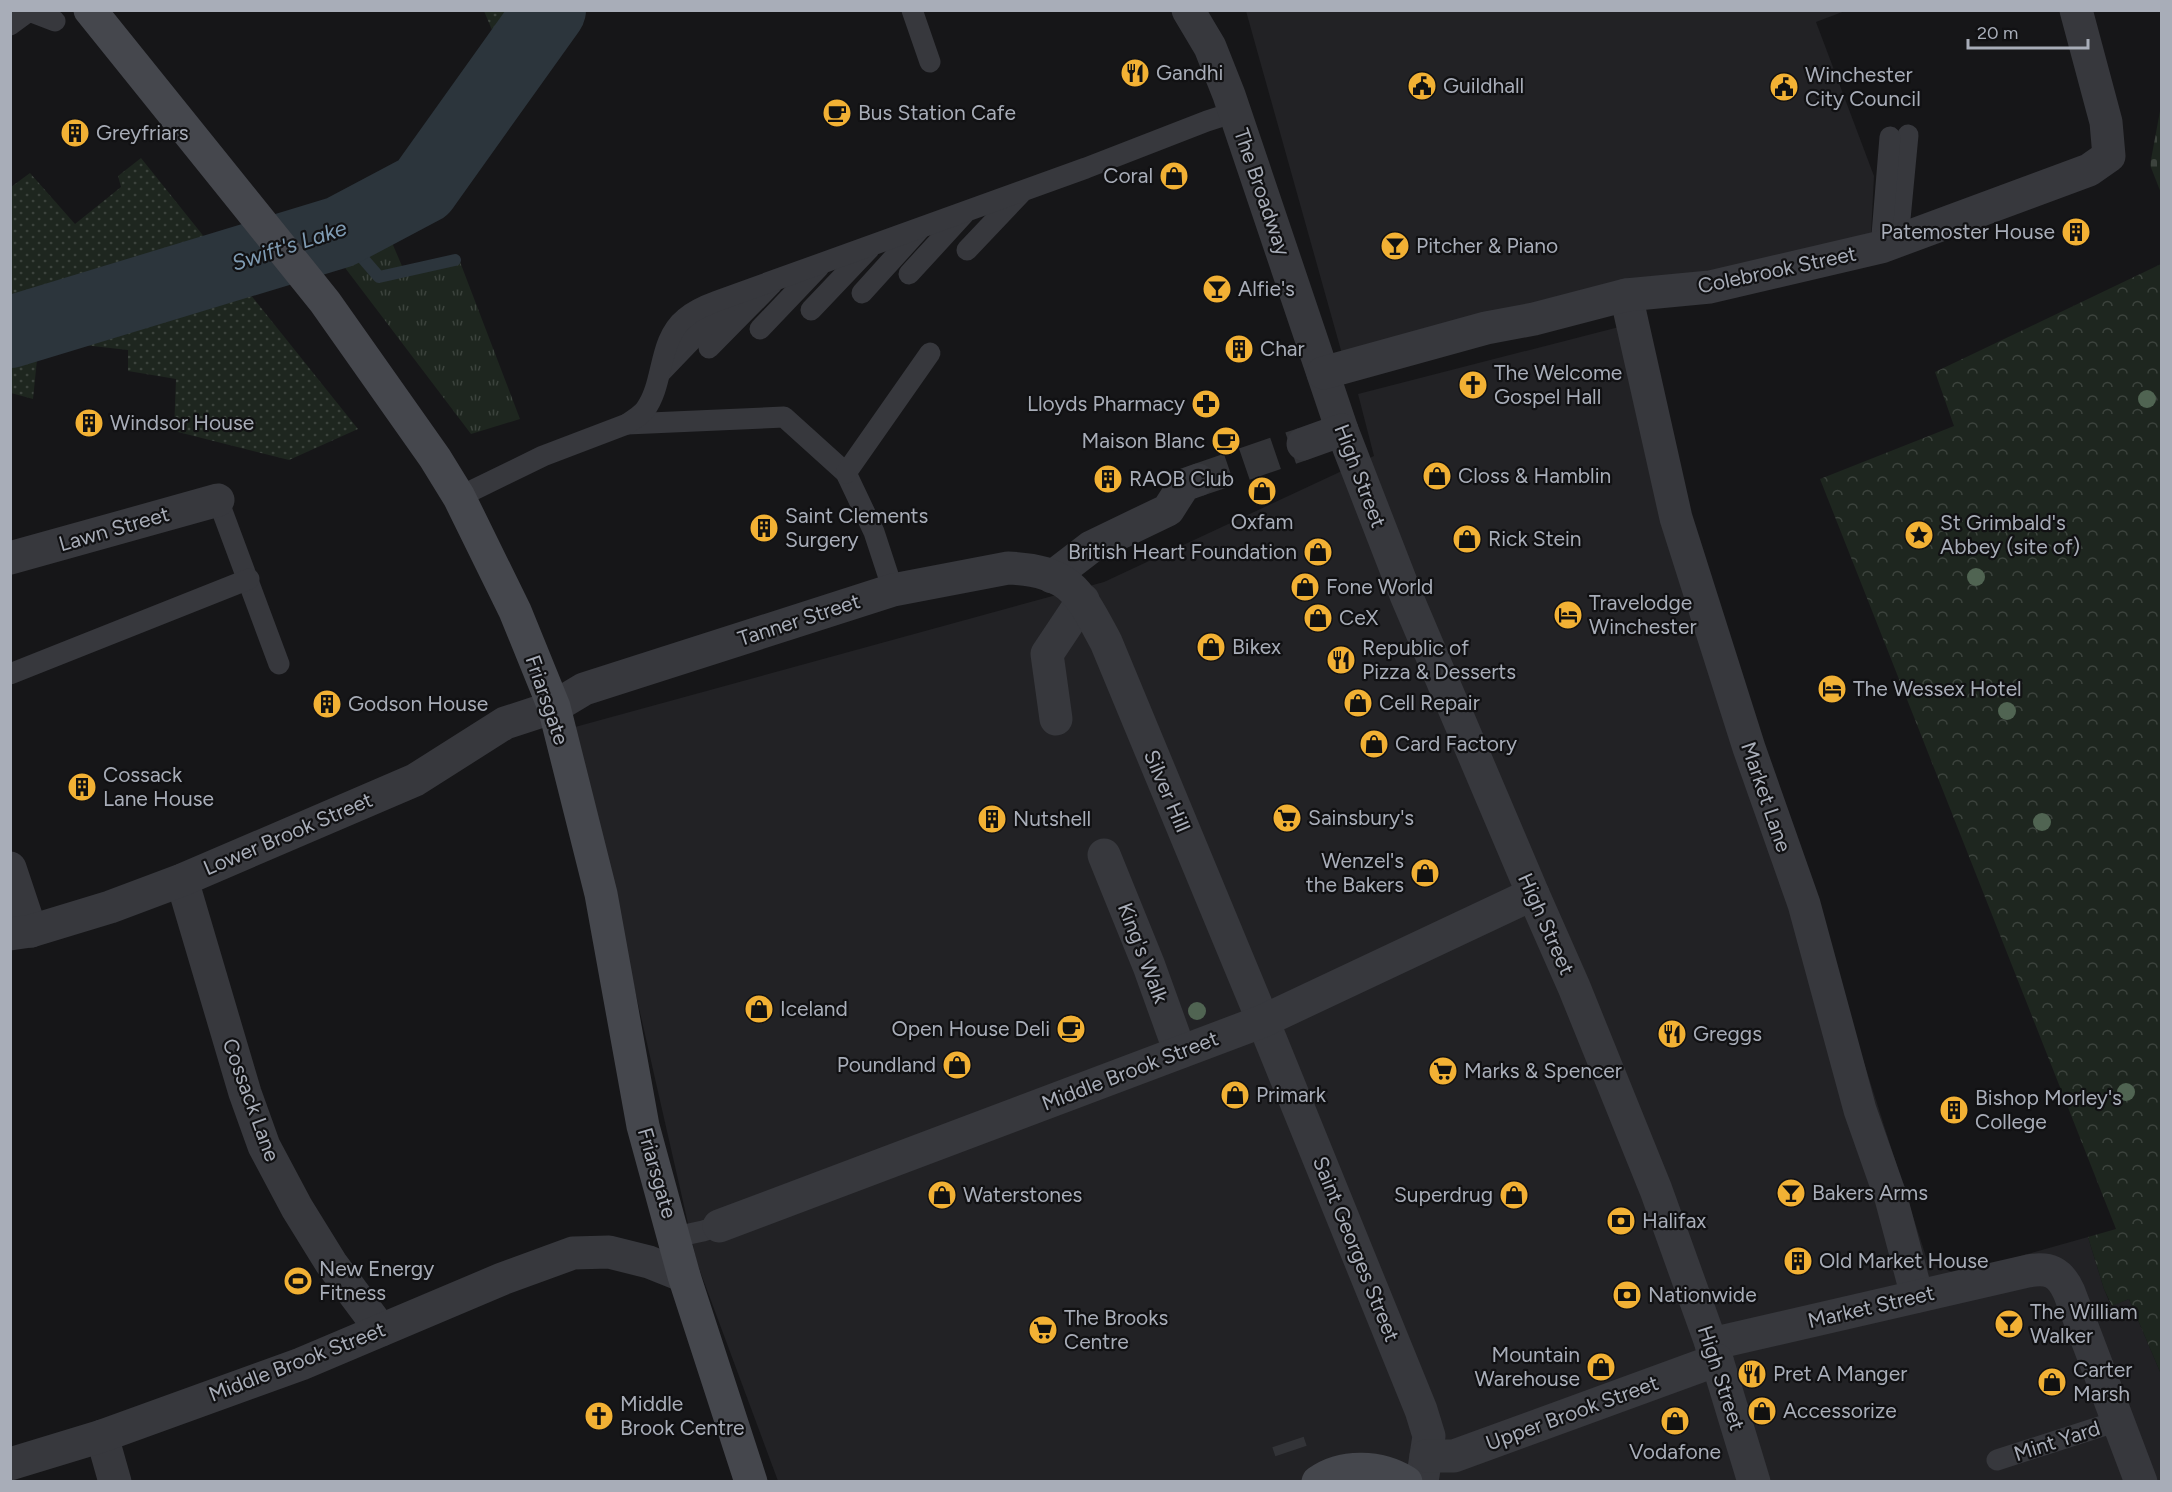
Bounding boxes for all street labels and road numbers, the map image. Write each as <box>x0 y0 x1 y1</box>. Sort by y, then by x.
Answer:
street label: The Broadway <box>1229 125 1296 259</box>
street label: Colebrook Street <box>1695 240 1858 299</box>
street label: High Street <box>1329 421 1392 531</box>
street label: Lawn Street <box>56 501 172 556</box>
street label: Tanner Street <box>735 588 863 651</box>
street label: Friarsgate <box>520 652 574 748</box>
street label: Market Lane <box>1736 738 1797 855</box>
street label: Silver Hill <box>1139 746 1196 836</box>
street label: Lower Brook Street <box>199 787 376 880</box>
street label: High Street <box>1513 869 1580 979</box>
street label: King's Walk <box>1113 899 1174 1007</box>
street label: Middle Brook Street <box>1038 1025 1222 1116</box>
street label: Cossack Lane <box>218 1035 285 1165</box>
street label: Friarsgate <box>633 1125 682 1221</box>
street label: Saint Georges Street <box>1308 1153 1405 1345</box>
street label: Market Street <box>1805 1280 1937 1333</box>
street label: Middle Brook Street <box>205 1316 389 1407</box>
street label: High Street <box>1693 1322 1750 1433</box>
street label: Upper Brook Street <box>1482 1370 1662 1455</box>
street label: Mint Yard <box>2011 1415 2103 1466</box>

